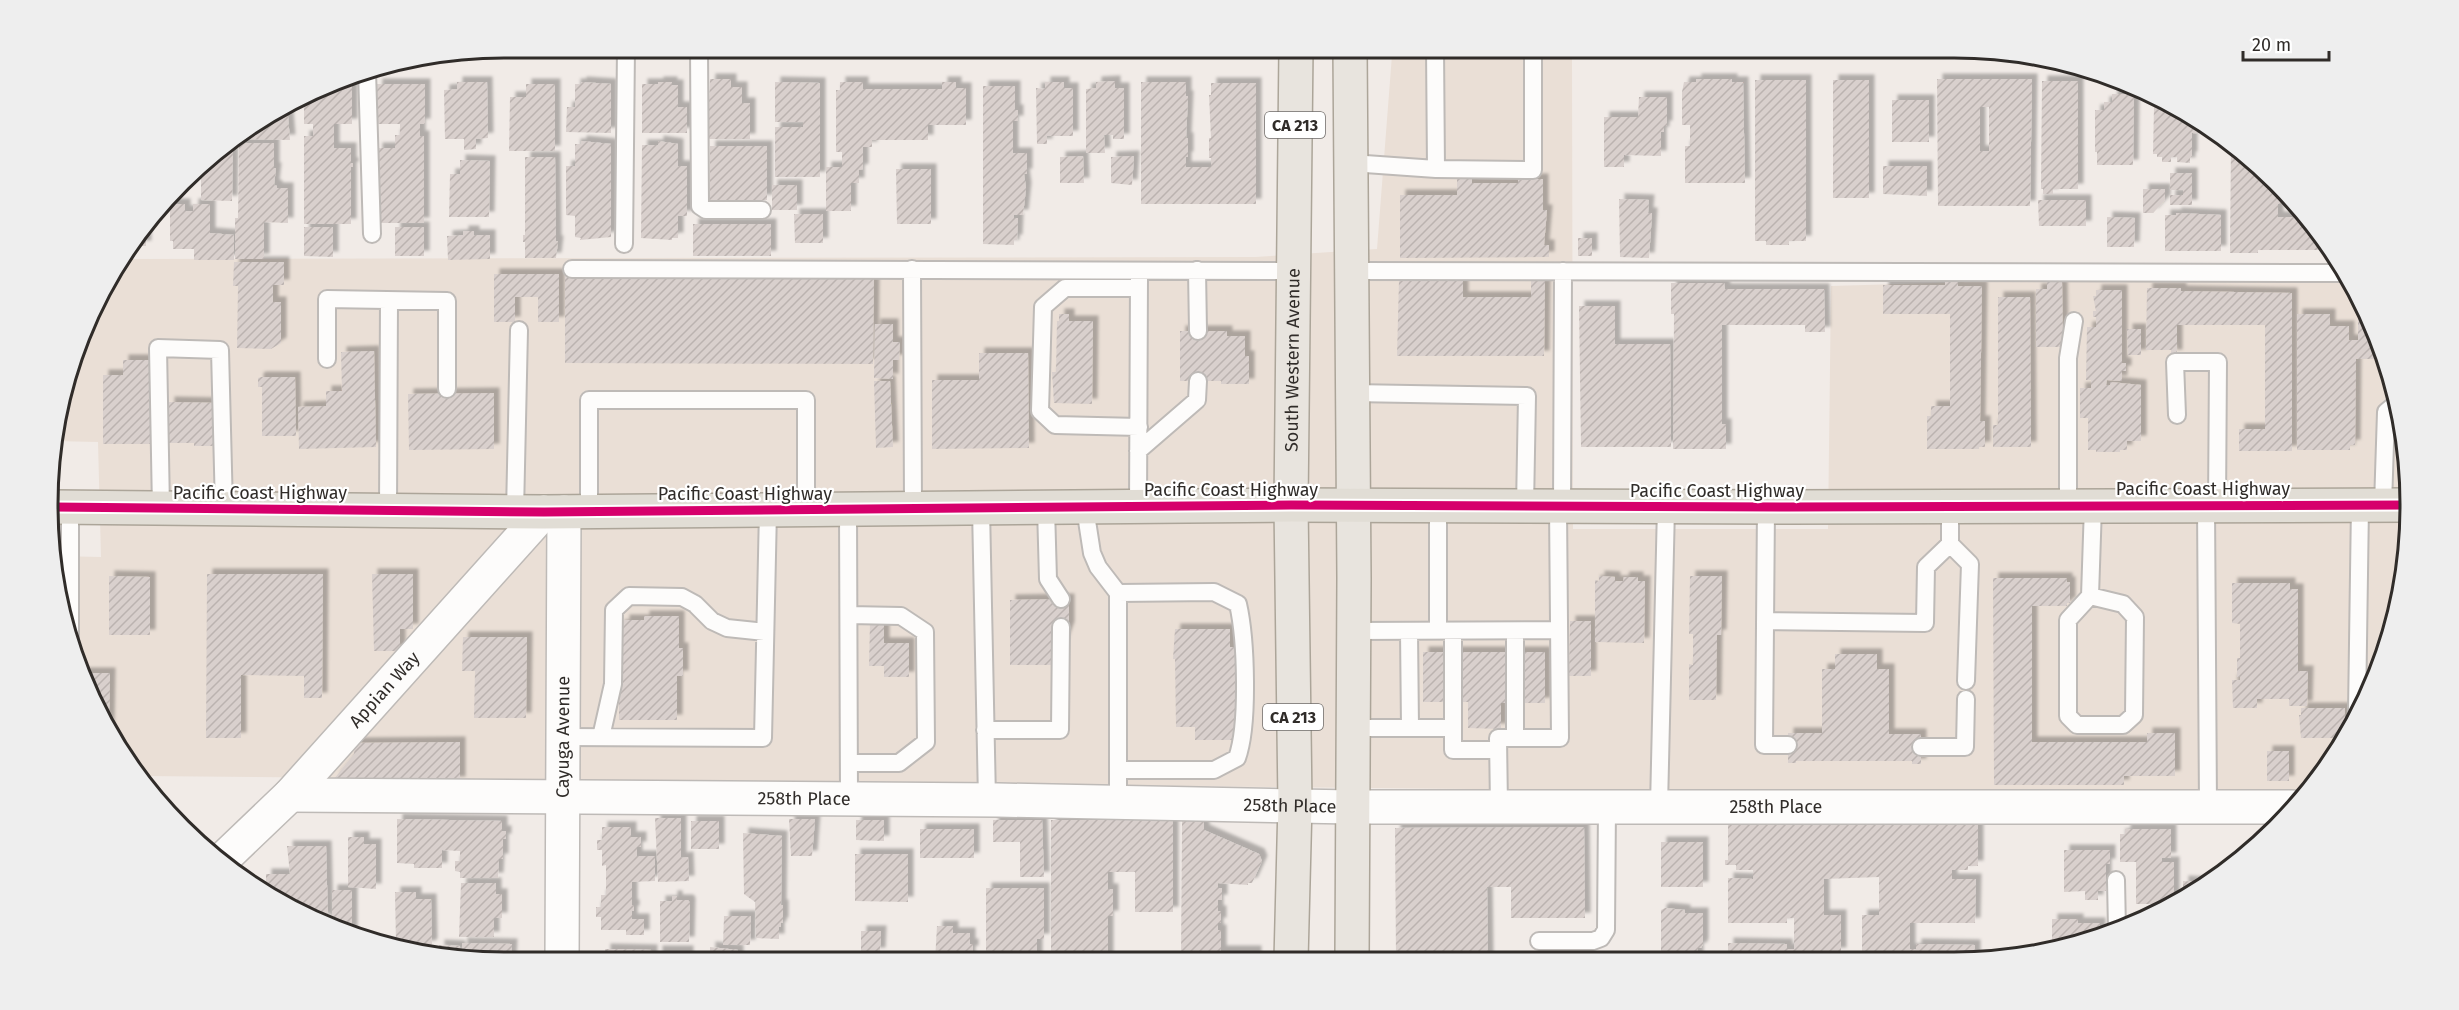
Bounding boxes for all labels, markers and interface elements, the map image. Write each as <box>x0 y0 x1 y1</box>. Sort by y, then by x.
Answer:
scale bar <box>2243 24 2328 62</box>
text: 20 m <box>2252 34 2291 56</box>
road number: CA 213 <box>1265 112 1325 138</box>
street label: South Western Avenue <box>1281 268 1305 452</box>
street label: Pacific Coast Highway <box>2116 478 2290 500</box>
street label: Pacific Coast Highway <box>1144 479 1318 501</box>
street label: Pacific Coast Highway <box>1630 480 1804 502</box>
street label: Pacific Coast Highway <box>173 482 347 504</box>
street label: Pacific Coast Highway <box>658 483 832 505</box>
street label: Appian Way <box>345 647 424 732</box>
street label: Cayuga Avenue <box>552 676 574 798</box>
road number: CA 213 <box>1263 704 1323 730</box>
street label: 258th Place <box>757 787 851 810</box>
street label: 258th Place <box>1243 794 1337 818</box>
street label: 258th Place <box>1729 796 1822 818</box>

